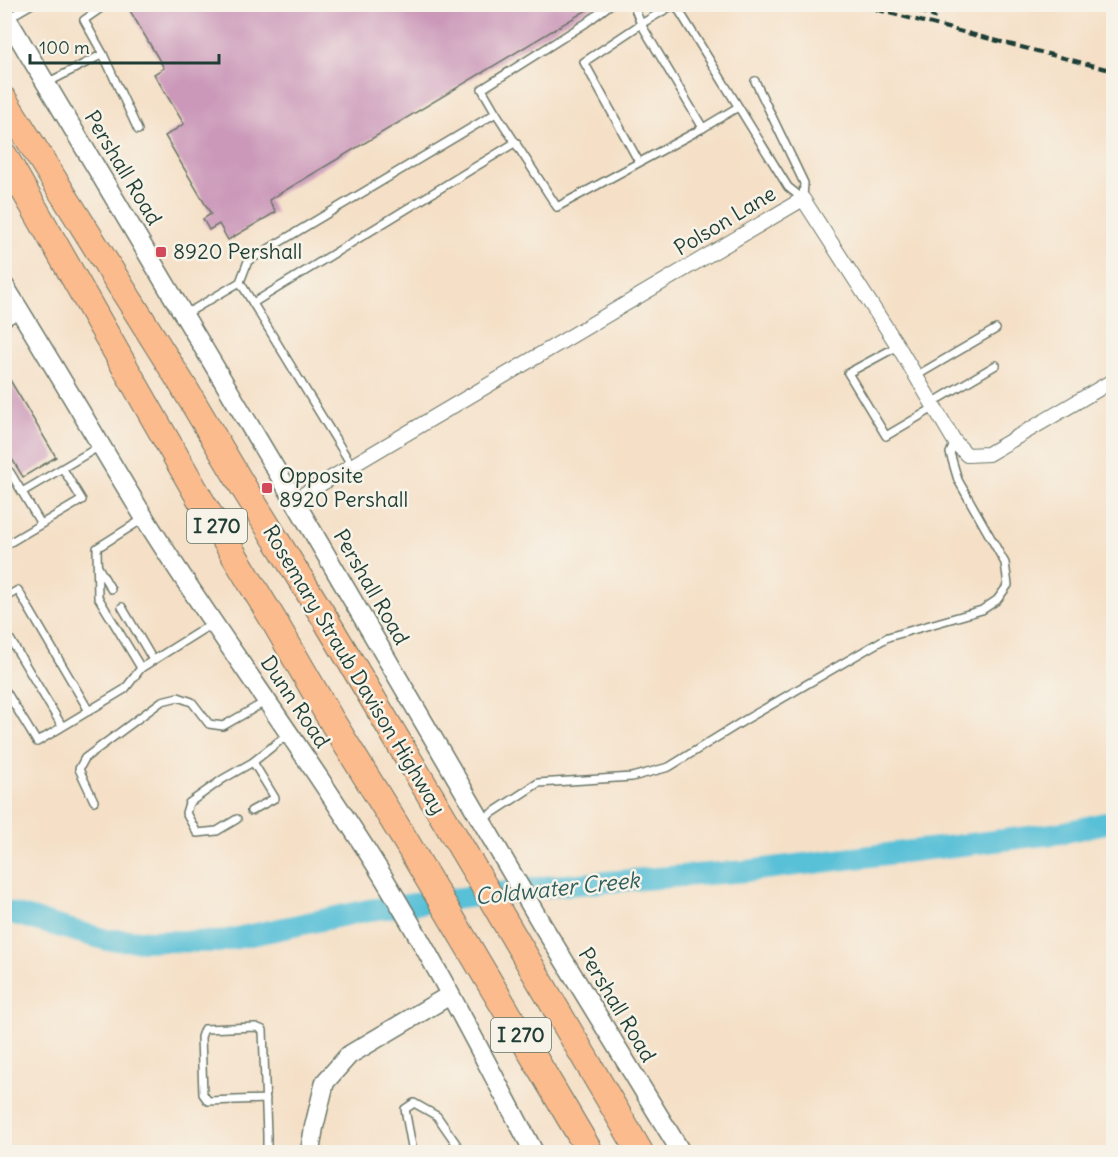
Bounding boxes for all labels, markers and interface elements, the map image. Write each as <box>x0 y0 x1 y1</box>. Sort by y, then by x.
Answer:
scale bar <box>30 27 219 65</box>
text: 100 m <box>39 36 90 59</box>
street label: Pershall Road <box>79 105 168 230</box>
street label: Polson Lane <box>669 180 781 261</box>
place label: 8920 Pershall <box>173 238 302 265</box>
marker: 8920 Pershall <box>154 245 168 259</box>
place label: Opposite 8920 Pershall <box>279 462 408 513</box>
marker: Opposite 8920 Pershall <box>260 481 274 495</box>
road number: I 270 <box>187 509 247 543</box>
street label: Rosemary Straub Davison Highway <box>257 520 452 820</box>
street label: Pershall Road <box>327 524 415 649</box>
street label: Dunn Road <box>255 650 336 753</box>
water label: Coldwater Creek <box>473 865 642 911</box>
street label: Pershall Road <box>573 942 662 1067</box>
road number: I 270 <box>491 1018 551 1052</box>

